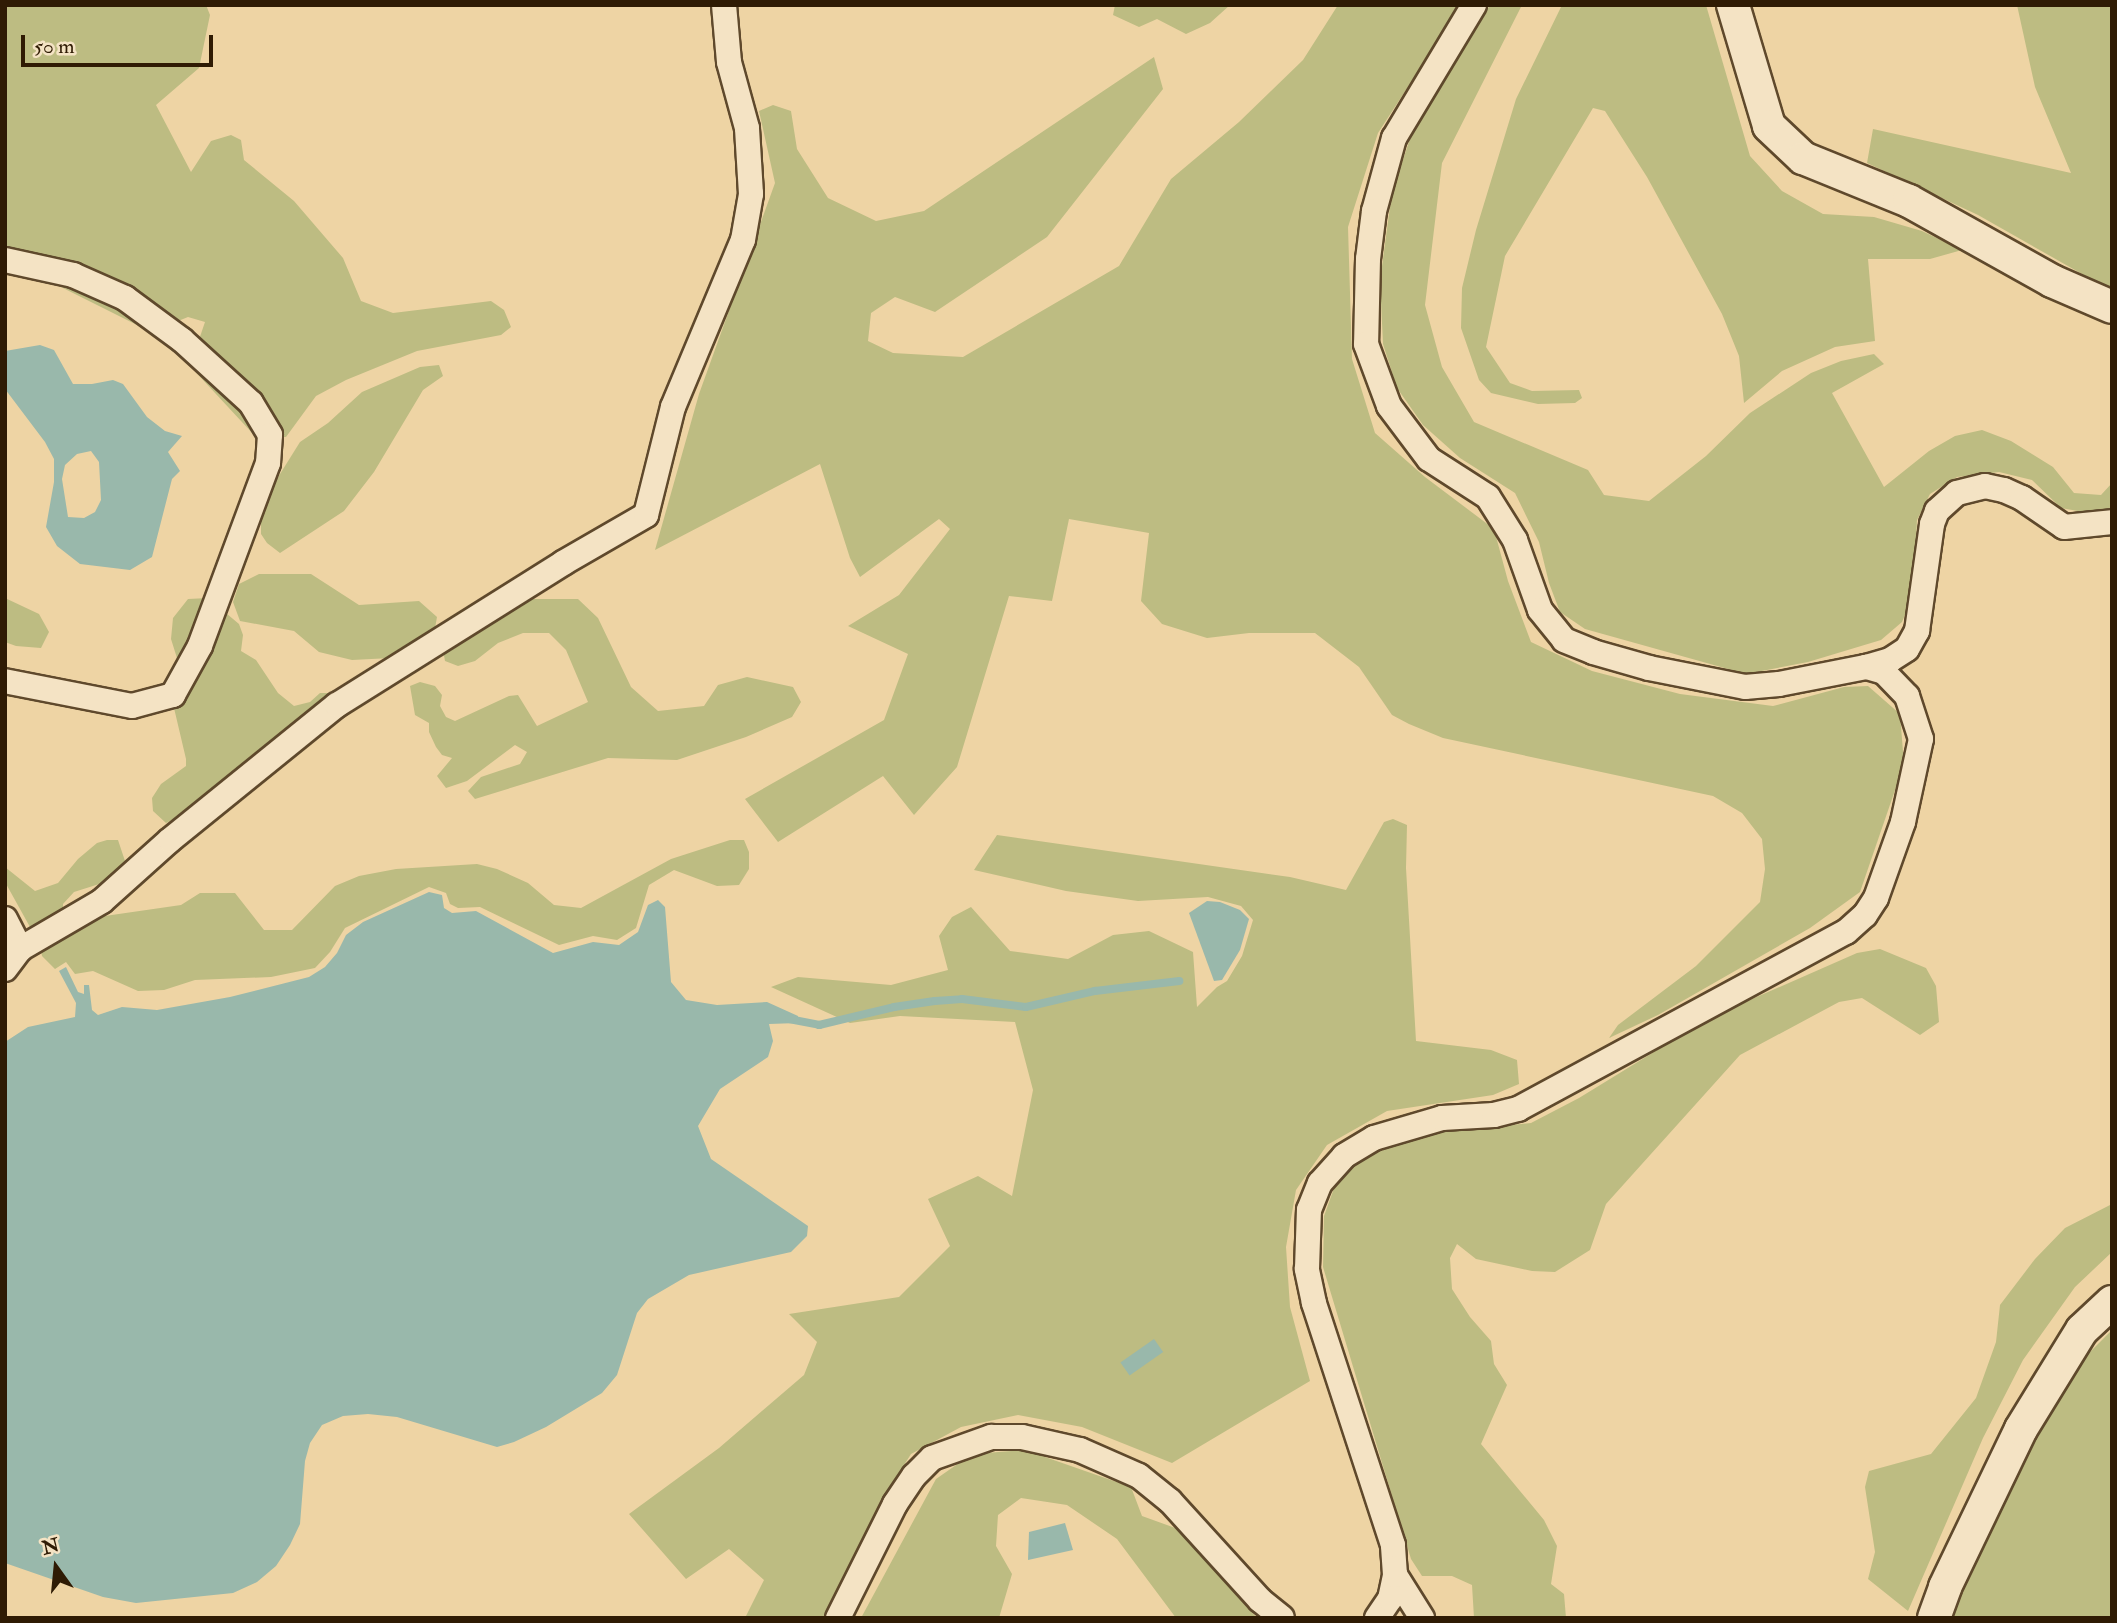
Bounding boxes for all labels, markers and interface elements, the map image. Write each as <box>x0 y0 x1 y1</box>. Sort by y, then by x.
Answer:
scale bar <box>24 21 217 65</box>
text: 50 m <box>34 33 75 60</box>
north arrow <box>21 1532 91 1602</box>
text: N <box>39 1533 62 1561</box>

